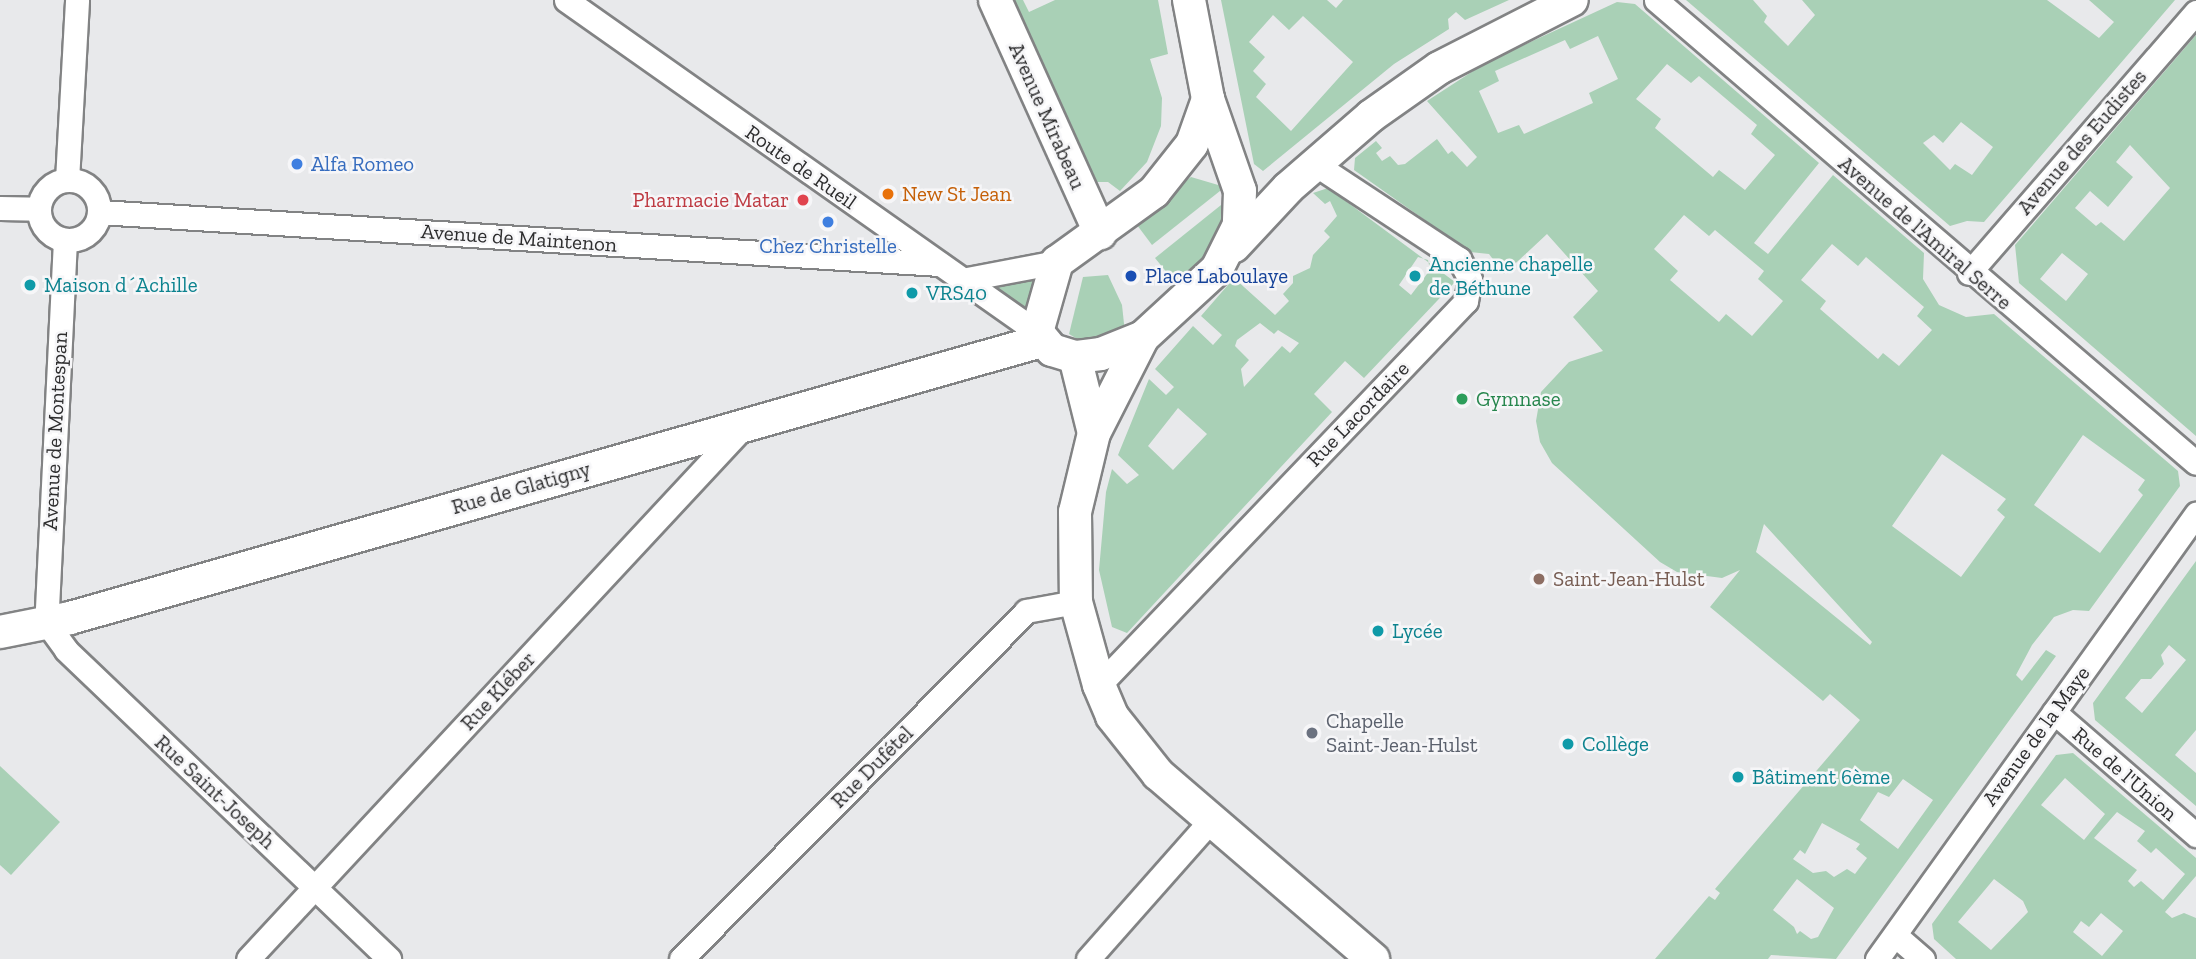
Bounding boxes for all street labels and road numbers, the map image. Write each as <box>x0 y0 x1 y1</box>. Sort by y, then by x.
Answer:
street label: Avenue Mirabeau <box>1003 39 1091 193</box>
street label: Avenue des Eudistes <box>2012 64 2152 220</box>
street label: Route de Rueil <box>741 119 861 215</box>
street label: Avenue de l'Amiral Serre <box>1833 151 2017 315</box>
street label: Avenue de Maintenon <box>420 219 618 257</box>
street label: Avenue de Montespan <box>37 331 73 531</box>
street label: Rue Lacordaire <box>1302 356 1414 472</box>
street label: Rue de Glatigny <box>449 456 593 520</box>
street label: Rue Kléber <box>455 646 541 736</box>
street label: Avenue de la Maye <box>1977 661 2095 811</box>
street label: Rue Dufétel <box>826 721 918 813</box>
street label: Rue de l'Union <box>2068 722 2182 826</box>
street label: Rue Saint-Joseph <box>150 730 280 854</box>

